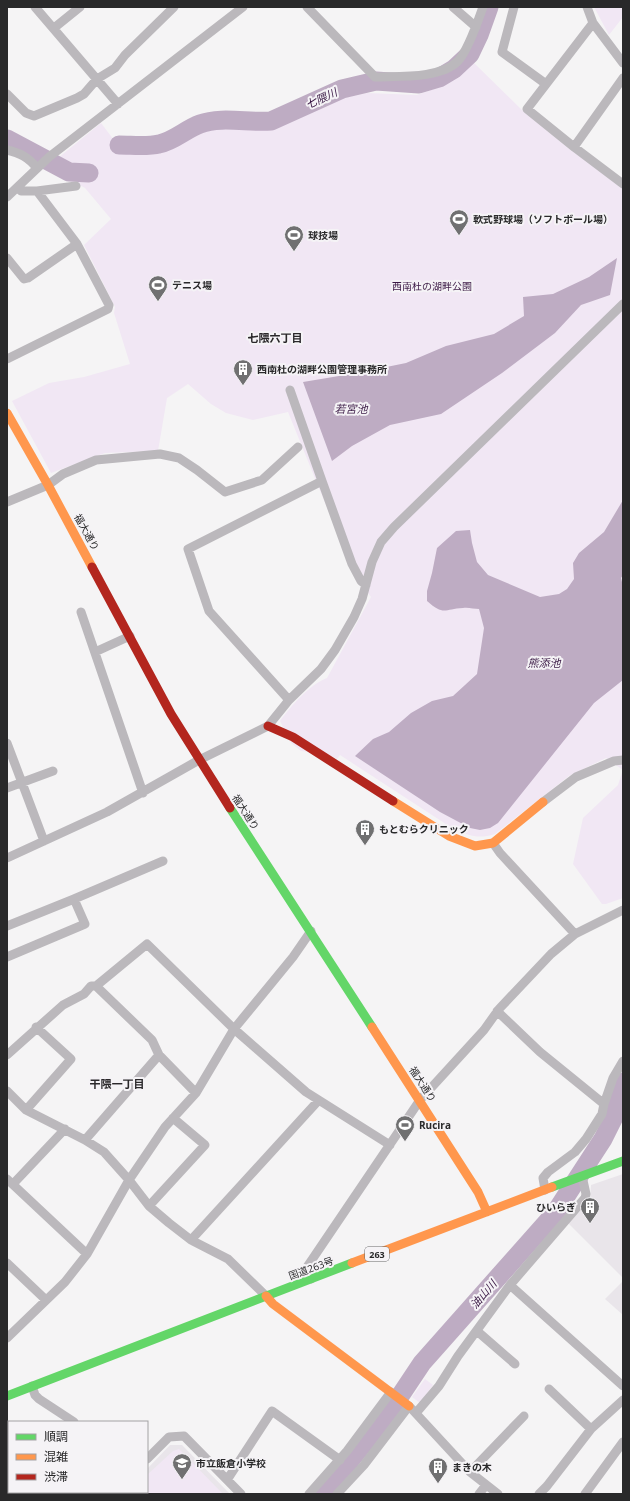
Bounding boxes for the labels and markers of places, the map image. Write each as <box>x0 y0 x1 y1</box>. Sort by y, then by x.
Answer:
sports icon: 軟式野球場（ソフトボール場） <box>448 208 470 236</box>
place label: 軟式野球場（ソフトボール場） <box>473 212 613 226</box>
sports icon: 球技場 <box>283 224 305 252</box>
place label: 球技場 <box>308 228 338 242</box>
sports icon: テニス場 <box>147 274 169 302</box>
place label: テニス場 <box>172 278 212 292</box>
building icon: 西南杜の湖畔公園管理事務所 <box>232 358 254 386</box>
place label: 西南杜の湖畔公園管理事務所 <box>257 362 387 376</box>
building icon: もとむらクリニック <box>354 818 376 846</box>
place label: もとむらクリニック <box>379 822 469 836</box>
sports icon: Rucira <box>394 1114 416 1142</box>
place label: Rucira <box>419 1118 451 1132</box>
building icon: ひいらぎ <box>579 1196 601 1224</box>
place label: ひいらぎ <box>536 1200 576 1214</box>
school or university icon: 市立飯倉小学校 <box>171 1452 193 1480</box>
place label: 市立飯倉小学校 <box>196 1456 266 1470</box>
building icon: まきの木 <box>427 1456 449 1484</box>
place label: まきの木 <box>452 1460 492 1474</box>

